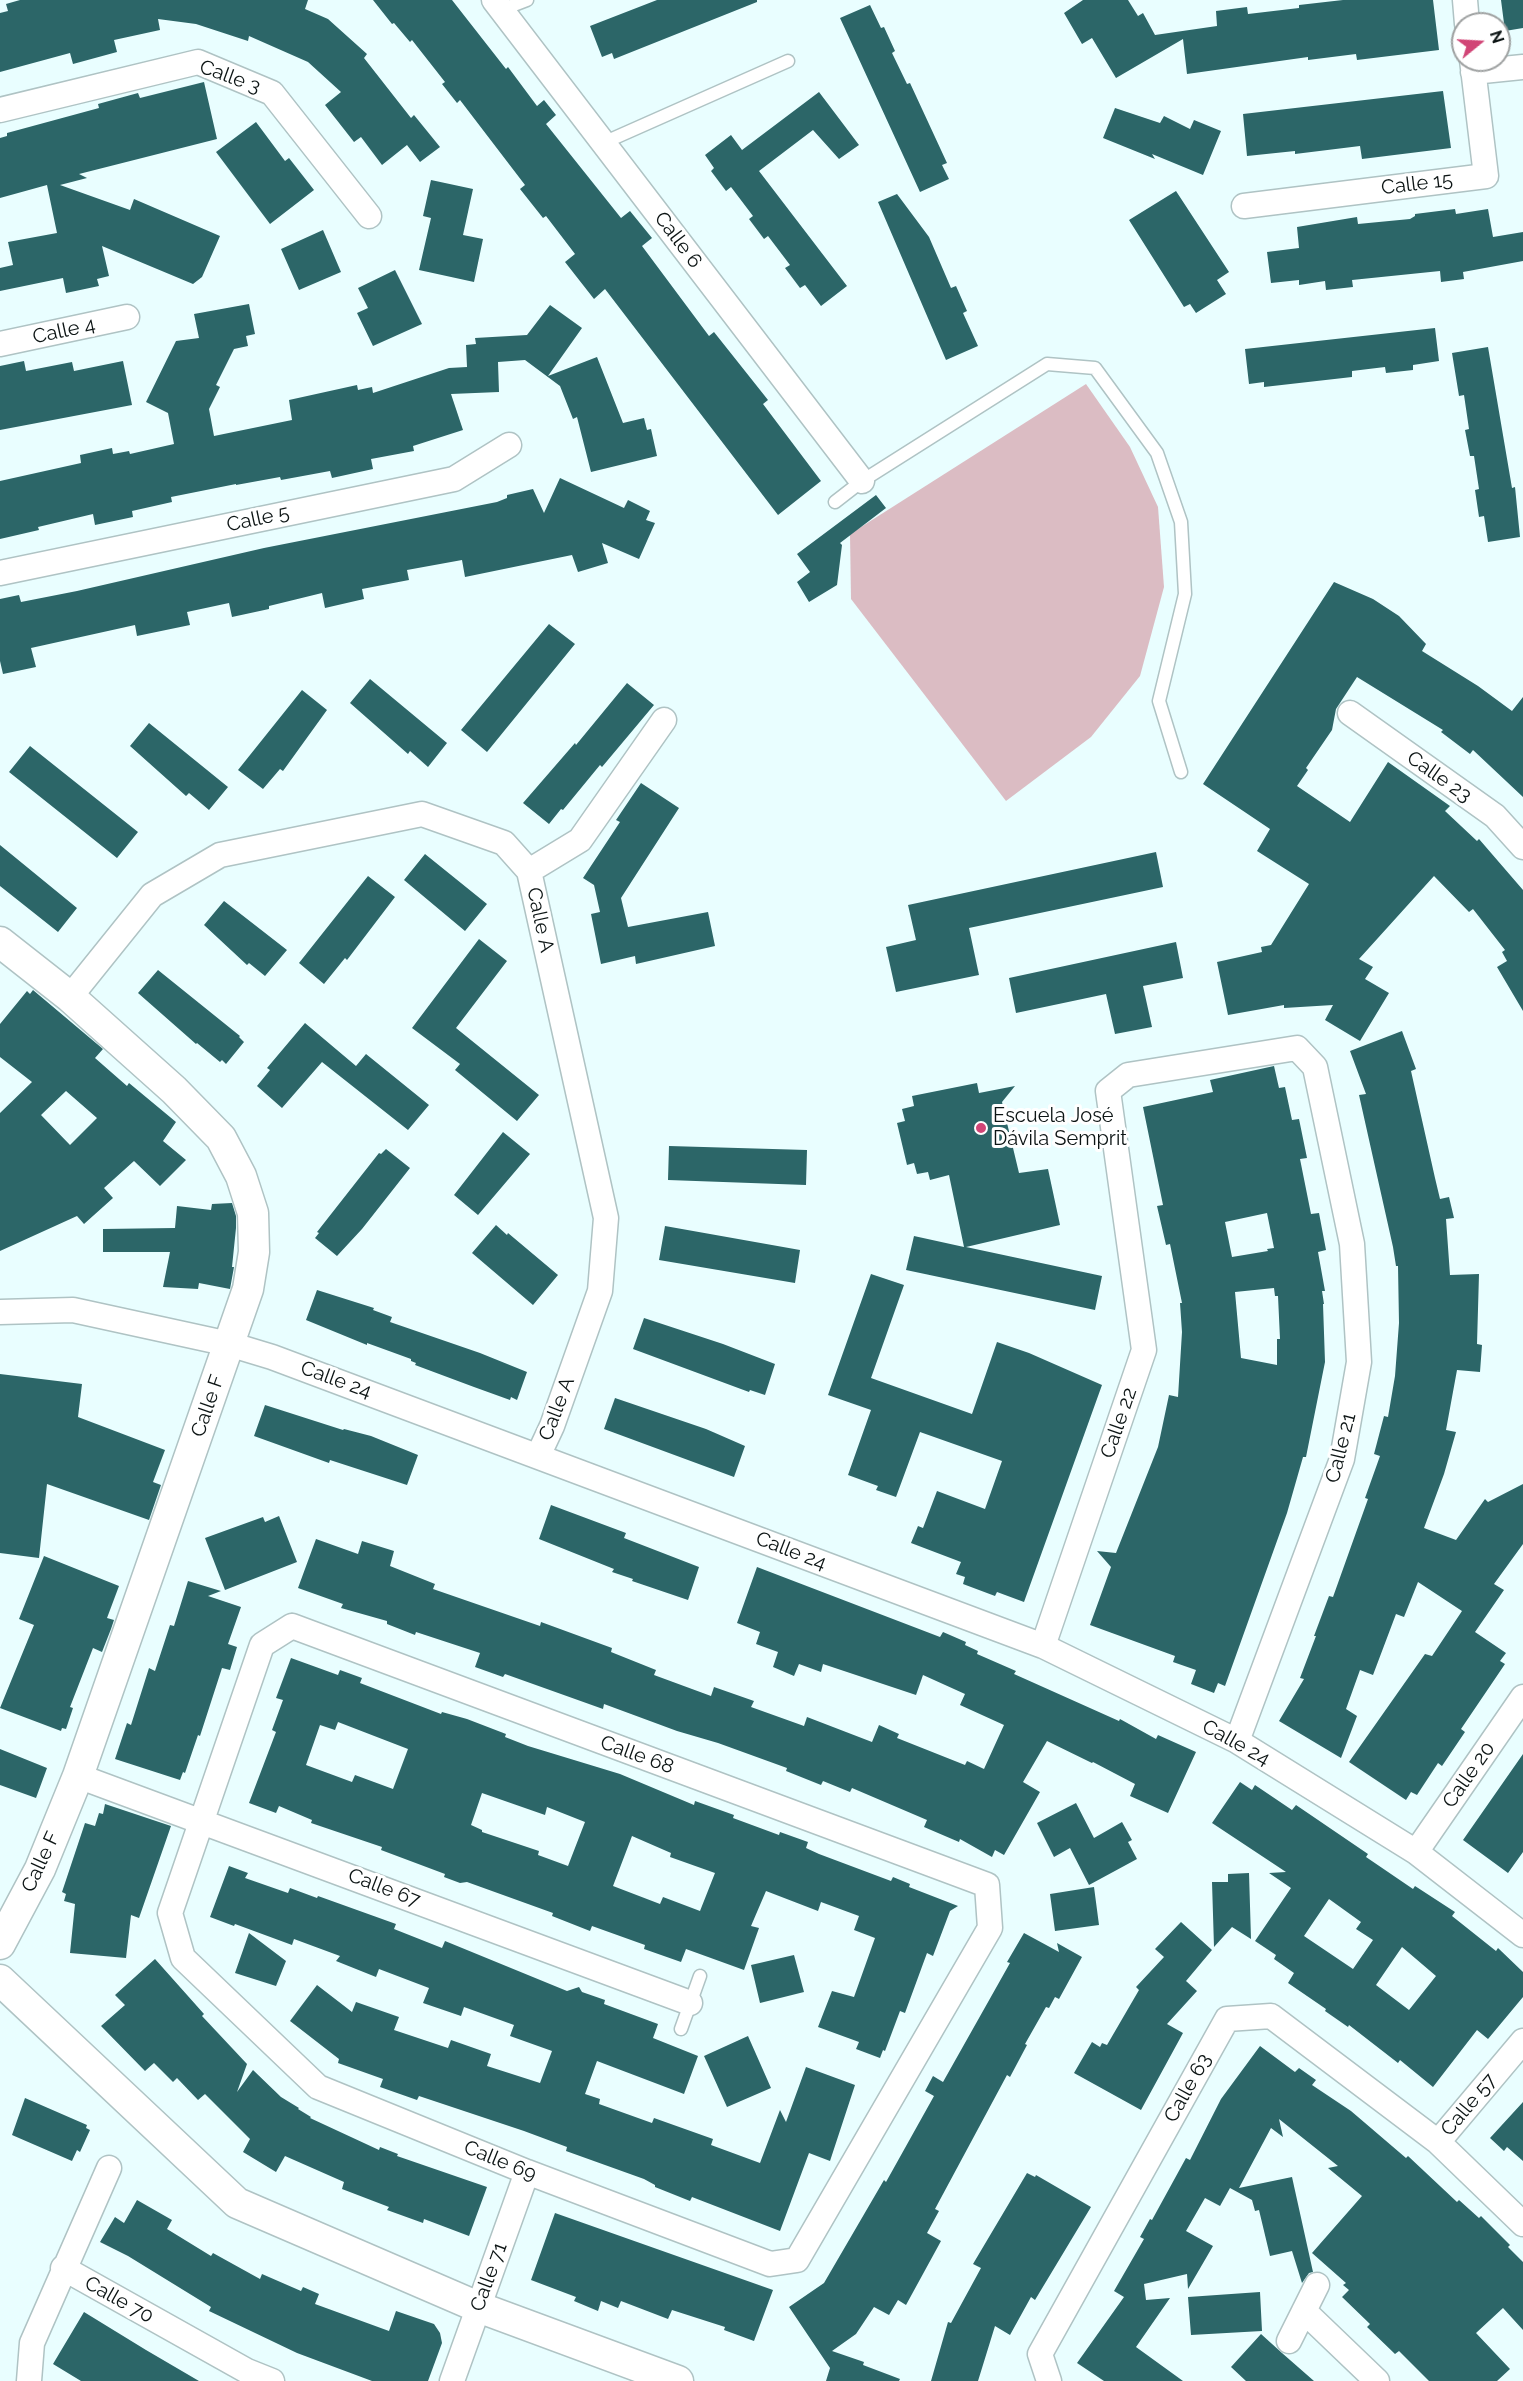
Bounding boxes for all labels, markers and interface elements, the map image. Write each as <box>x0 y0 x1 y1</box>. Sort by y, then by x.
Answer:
north arrow <box>1451 12 1511 72</box>
text: N <box>1486 28 1508 46</box>
street label: Calle 3 <box>196 55 264 99</box>
street label: Calle 15 <box>1380 168 1454 200</box>
street label: Calle 6 <box>649 207 707 273</box>
street label: Calle 4 <box>31 313 97 349</box>
street label: Calle 5 <box>225 501 291 537</box>
street label: Calle 23 <box>1402 746 1476 808</box>
street label: Calle A <box>521 885 559 955</box>
place label: Escuela José Dávila Semprit <box>993 1104 1127 1151</box>
marker: Escuela José Dávila Semprit <box>974 1121 988 1135</box>
street label: Calle 24 <box>297 1356 375 1404</box>
street label: Calle F <box>186 1372 230 1440</box>
street label: Calle A <box>534 1374 580 1444</box>
street label: Calle 22 <box>1096 1384 1142 1462</box>
street label: Calle 21 <box>1321 1410 1361 1486</box>
street label: Calle 24 <box>752 1527 830 1575</box>
street label: Calle 24 <box>1198 1715 1274 1771</box>
street label: Calle 68 <box>597 1731 677 1779</box>
street label: Calle 20 <box>1438 1737 1500 1813</box>
street label: Calle F <box>17 1828 65 1896</box>
street label: Calle 67 <box>345 1863 423 1913</box>
street label: Calle 63 <box>1159 2049 1217 2127</box>
street label: Calle 57 <box>1436 2069 1502 2141</box>
street label: Calle 69 <box>460 2136 540 2186</box>
street label: Calle 71 <box>465 2239 513 2315</box>
street label: Calle 70 <box>80 2271 158 2329</box>

